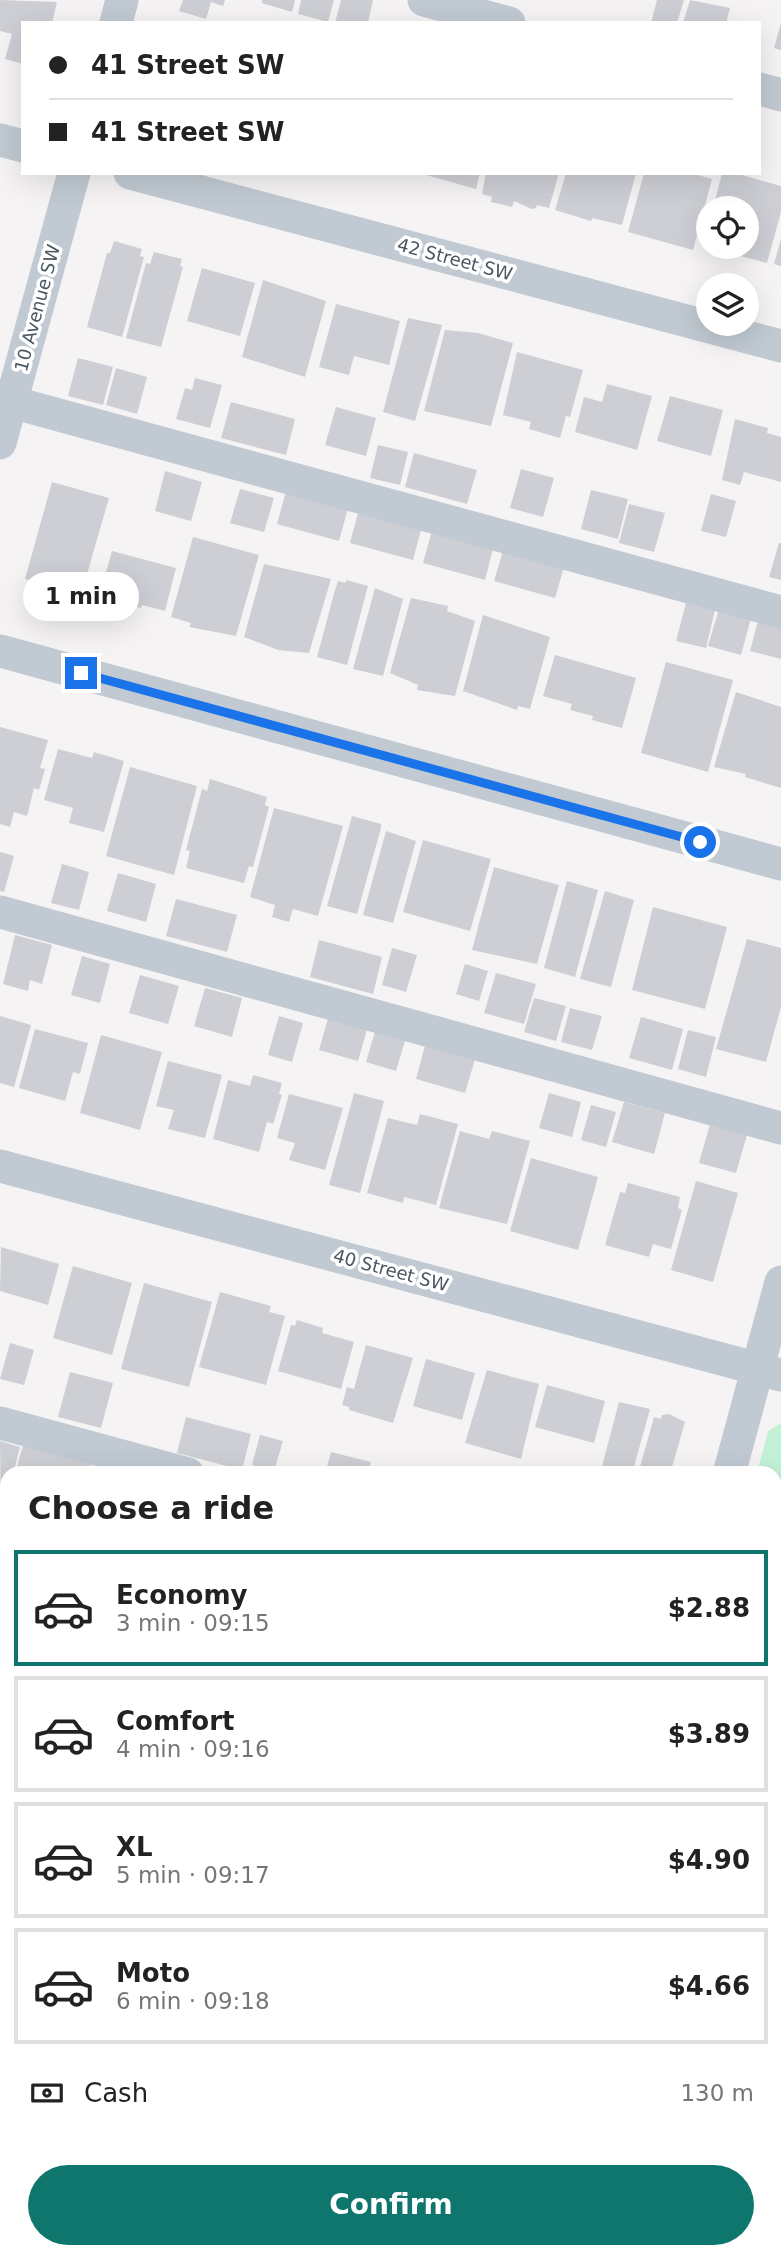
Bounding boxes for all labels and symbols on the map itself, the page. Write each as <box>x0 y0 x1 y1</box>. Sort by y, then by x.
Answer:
street label: 42 Street SW <box>395 234 515 284</box>
street label: 10 Avenue SW <box>10 242 64 374</box>
callout: 1 min <box>23 572 139 620</box>
route end <box>65 657 97 689</box>
route start <box>684 826 716 858</box>
street label: 40 Street SW <box>331 1245 451 1295</box>

